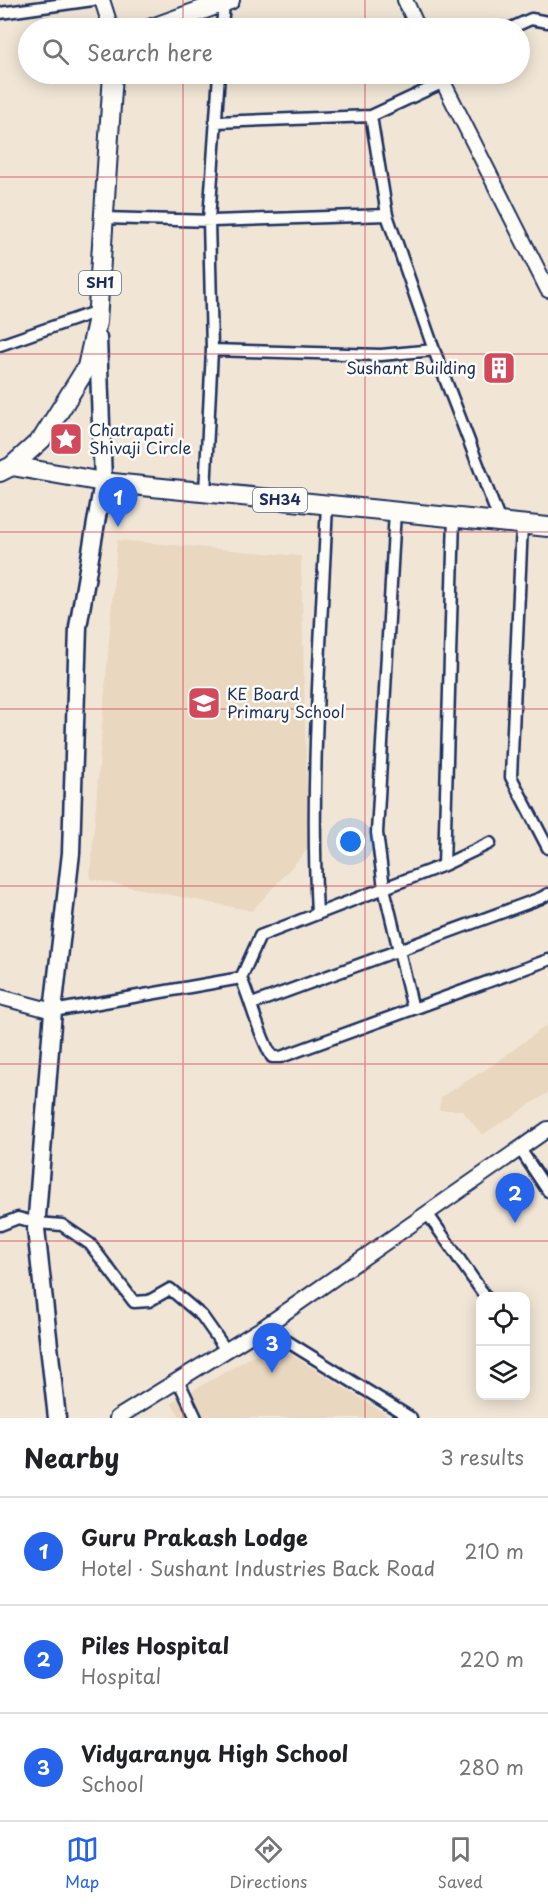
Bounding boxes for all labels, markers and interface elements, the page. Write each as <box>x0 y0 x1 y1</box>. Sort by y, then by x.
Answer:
search box <box>18 18 530 84</box>
icon: search <box>39 35 72 68</box>
text: Search here <box>87 35 213 68</box>
road number: SH1 <box>79 271 121 295</box>
building icon: Sushant Building <box>481 350 517 386</box>
place label: Sushant Building <box>346 355 476 379</box>
place label: Chatrapati Shivaji Circle <box>89 417 191 459</box>
place icon: Chatrapati Shivaji Circle <box>48 421 84 457</box>
pin: 1 <box>98 478 138 527</box>
road number: SH34 <box>253 488 307 512</box>
place label: KE Board Primary School <box>227 681 345 723</box>
school or university icon: KE Board Primary School <box>186 685 222 721</box>
your location <box>336 827 365 856</box>
pin: 2 <box>496 1174 534 1223</box>
map controls <box>476 1292 530 1400</box>
button: locate <box>476 1292 530 1346</box>
pin: 3 <box>252 1324 292 1373</box>
button: layers <box>476 1346 530 1400</box>
text: Nearby <box>24 1438 119 1477</box>
text: 3 results <box>441 1442 524 1472</box>
text: Guru Prakash Lodge <box>81 1520 308 1553</box>
text: 1 <box>39 1536 48 1566</box>
text: 210 m <box>465 1536 524 1566</box>
text: Hotel · Sushant Industries Back Road <box>81 1553 435 1583</box>
text: Piles Hospital <box>81 1628 229 1661</box>
text: 2 <box>36 1644 51 1674</box>
text: 220 m <box>460 1644 524 1674</box>
text: Hospital <box>81 1661 161 1691</box>
text: Vidyaranya High School <box>81 1736 348 1769</box>
text: 3 <box>37 1752 50 1782</box>
text: 280 m <box>459 1752 524 1782</box>
text: School <box>81 1769 144 1799</box>
tab: Map <box>65 1833 99 1893</box>
tab: Directions <box>229 1833 307 1893</box>
tab: Saved <box>437 1833 483 1893</box>

